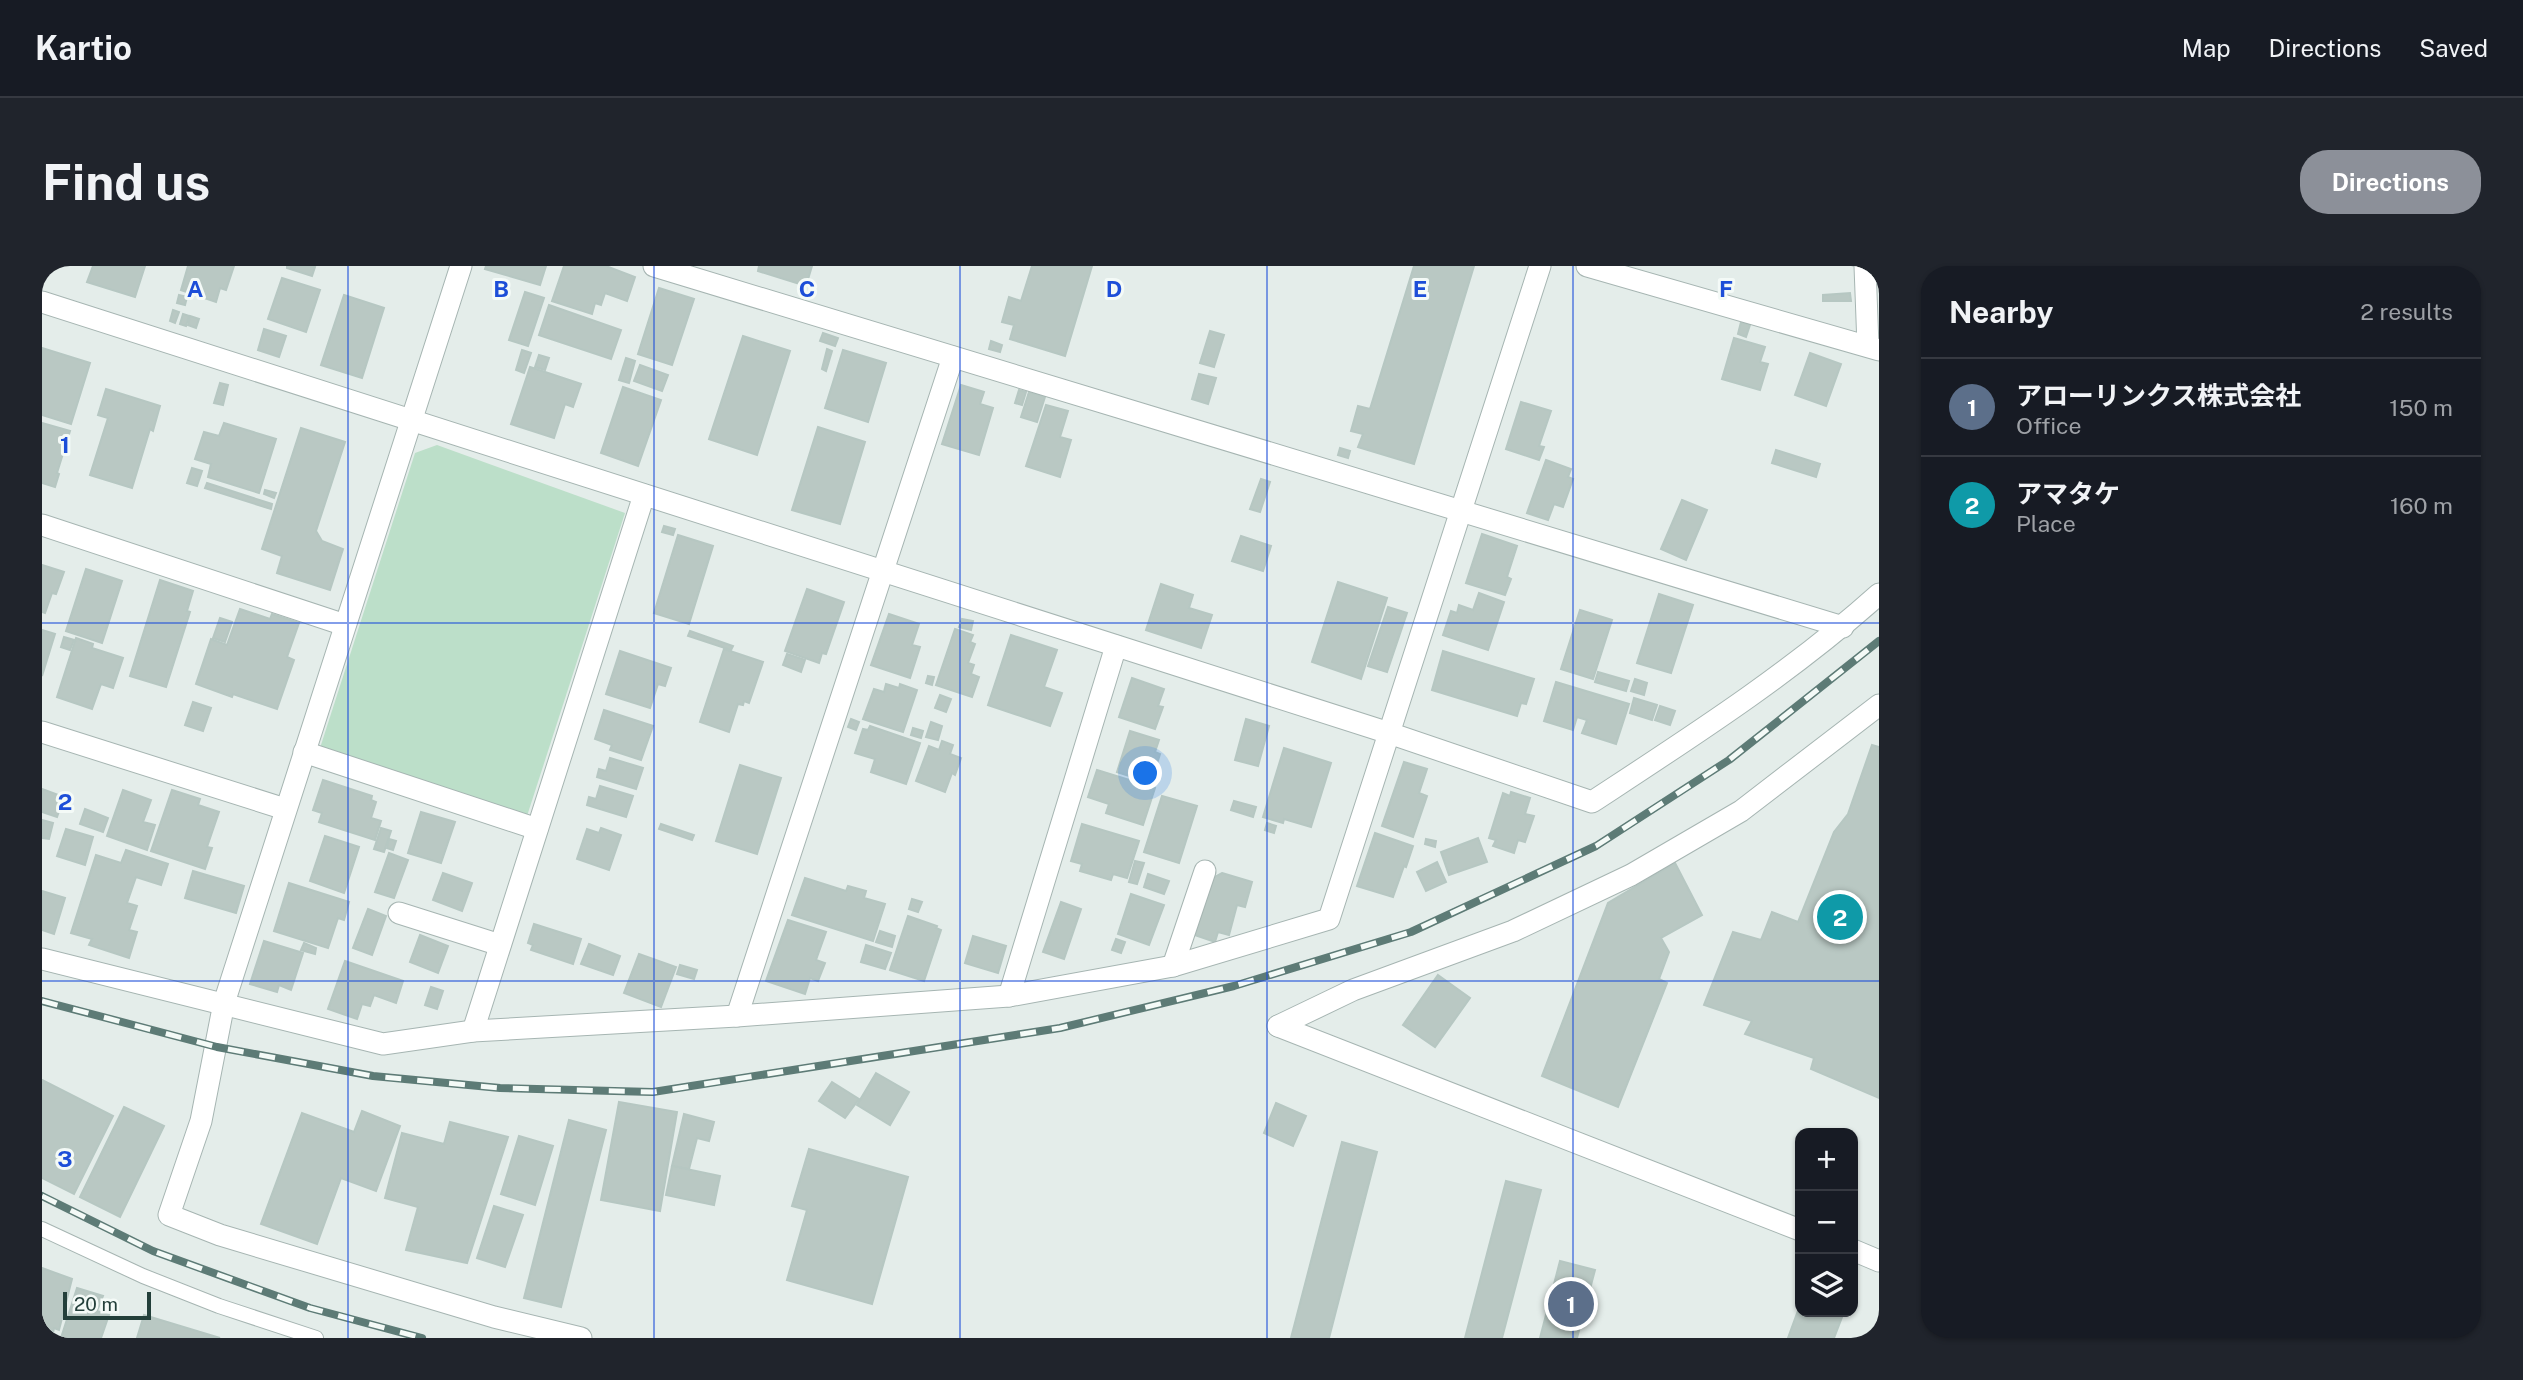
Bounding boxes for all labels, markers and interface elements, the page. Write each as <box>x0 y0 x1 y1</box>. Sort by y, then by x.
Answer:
text: Kartio <box>35 29 132 67</box>
text: Map <box>2182 34 2231 62</box>
text: Directions <box>2269 34 2381 62</box>
text: Saved <box>2419 34 2488 62</box>
button: Directions <box>2300 150 2481 214</box>
text: Find us <box>42 153 210 211</box>
text: A <box>187 275 204 302</box>
text: B <box>493 275 509 302</box>
text: C <box>799 275 815 302</box>
text: D <box>1106 275 1122 302</box>
text: E <box>1413 275 1427 302</box>
text: F <box>1719 275 1733 302</box>
text: Nearby <box>1949 294 2053 330</box>
text: 2 results <box>2360 298 2453 325</box>
text: アローリンクス株式会社 <box>2016 380 2301 411</box>
text: 1 <box>1967 394 1977 421</box>
text: 150 m <box>2389 394 2453 421</box>
text: Office <box>2016 412 2082 439</box>
text: 1 <box>60 431 70 458</box>
text: アマタケ <box>2016 478 2120 509</box>
text: 2 <box>1965 492 1979 519</box>
text: 160 m <box>2390 492 2453 519</box>
text: Place <box>2016 510 2076 537</box>
your location <box>1128 756 1162 790</box>
text: 2 <box>58 788 72 815</box>
pin: 2 <box>1817 891 1863 943</box>
map controls <box>1795 1128 1858 1317</box>
button: + <box>1795 1128 1858 1191</box>
text: 3 <box>57 1145 73 1172</box>
button: − <box>1795 1191 1858 1254</box>
button: layers <box>1795 1254 1858 1317</box>
pin: 1 <box>1548 1278 1594 1330</box>
scale bar <box>63 1289 150 1321</box>
text: 20 m <box>74 1293 118 1315</box>

